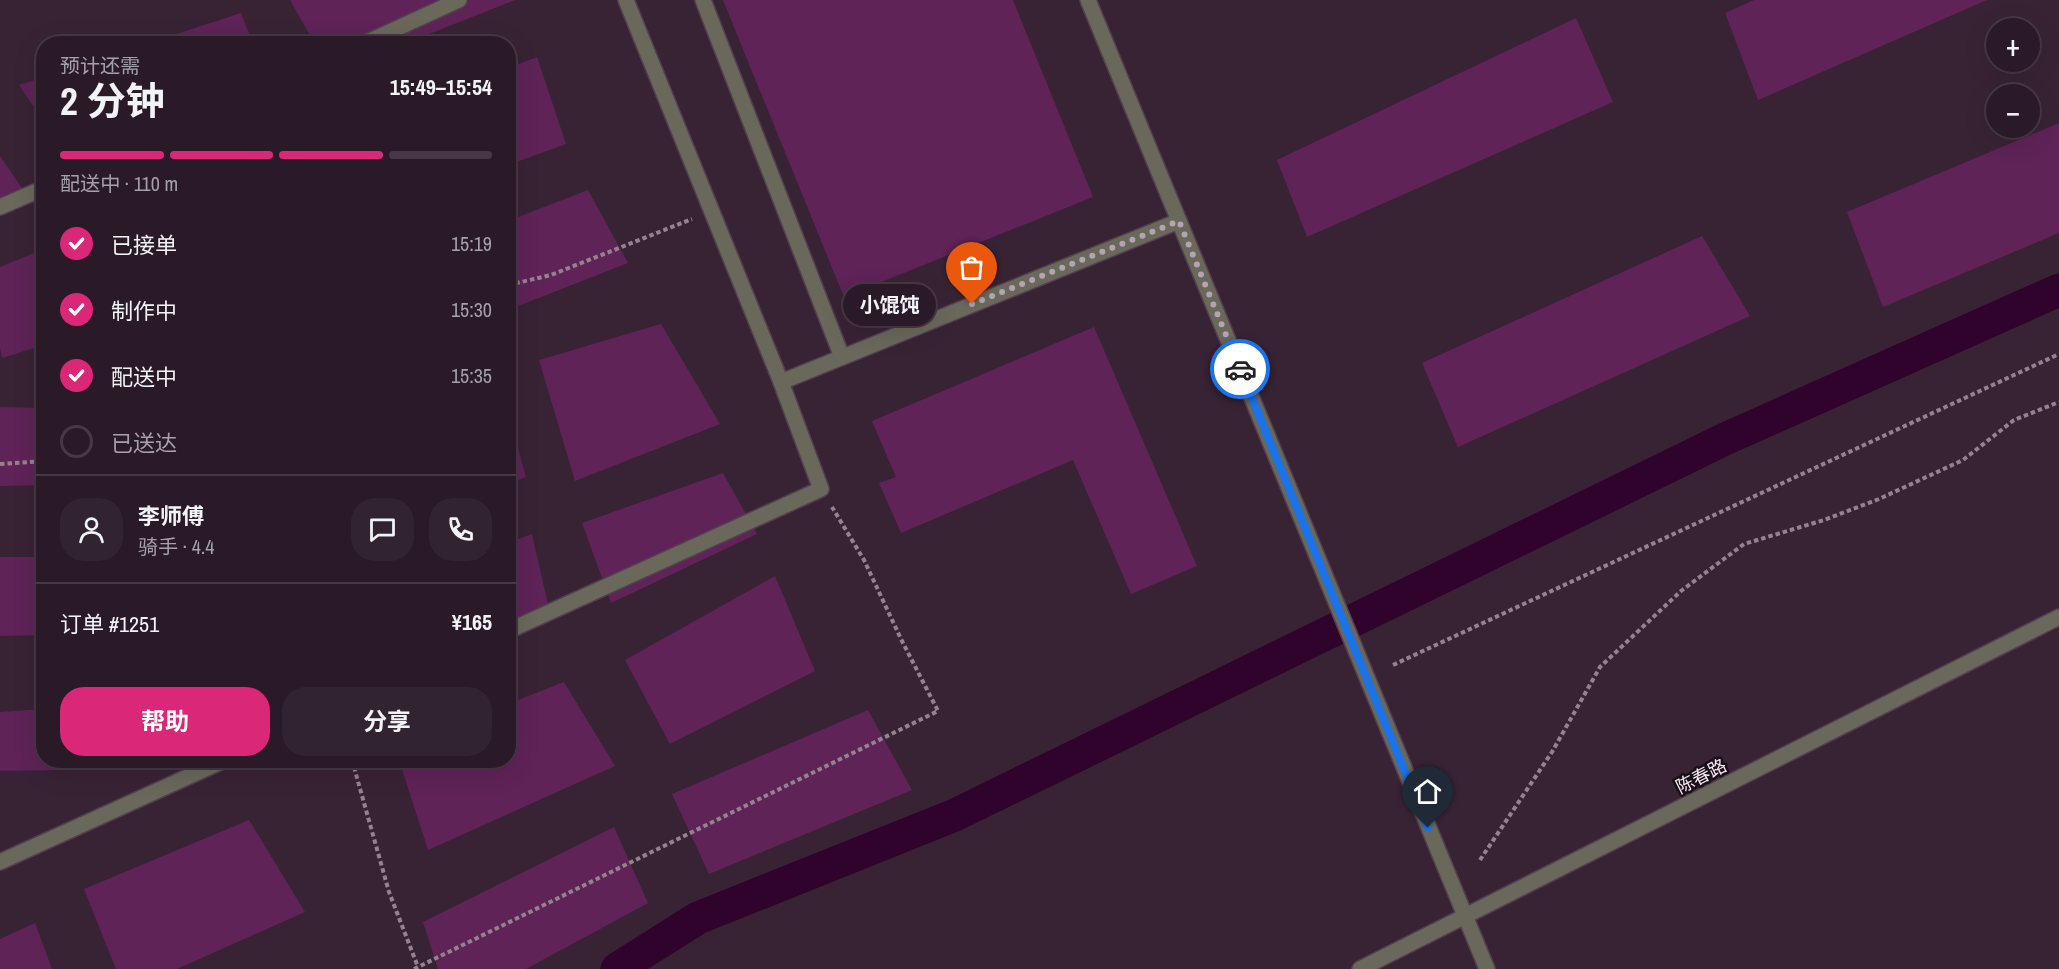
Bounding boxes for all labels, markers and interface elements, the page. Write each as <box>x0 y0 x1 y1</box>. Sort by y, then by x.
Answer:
map controls <box>1986 18 2040 138</box>
button: + <box>1986 18 2040 72</box>
text: 预计还需 <box>60 52 140 79</box>
text: 15:49–15:54 <box>390 72 492 102</box>
text: 2 分钟 <box>60 75 165 127</box>
button: − <box>1986 84 2040 138</box>
text: 配送中 · 110 m <box>60 170 178 197</box>
icon: check <box>60 227 93 260</box>
text: 已接单 <box>111 230 177 260</box>
text: 15:19 <box>451 230 492 257</box>
pin <box>946 242 997 304</box>
icon: bag <box>955 251 988 284</box>
callout: 小馄饨 <box>843 283 936 325</box>
text: 小馄饨 <box>860 291 920 318</box>
icon: check <box>60 293 93 326</box>
text: 制作中 <box>111 296 177 326</box>
text: 15:30 <box>451 296 492 323</box>
courier <box>1210 339 1270 399</box>
icon: car <box>1224 353 1257 386</box>
icon: check <box>60 359 93 392</box>
text: 配送中 <box>111 362 177 392</box>
text: 15:35 <box>451 362 492 389</box>
text: 已送达 <box>111 428 177 458</box>
button: person <box>60 498 123 561</box>
button: chat <box>351 498 414 561</box>
button: phone <box>429 498 492 561</box>
text: 李师傅 <box>138 501 204 531</box>
text: 骑手 · 4.4 <box>138 533 214 560</box>
text: ¥165 <box>452 607 492 637</box>
text: 订单 #1251 <box>60 609 159 639</box>
button: 帮助 <box>60 687 270 756</box>
button: 分享 <box>282 687 492 756</box>
street label: 陈春路 <box>1671 753 1731 799</box>
pin <box>1402 766 1453 828</box>
icon: home <box>1411 775 1444 808</box>

